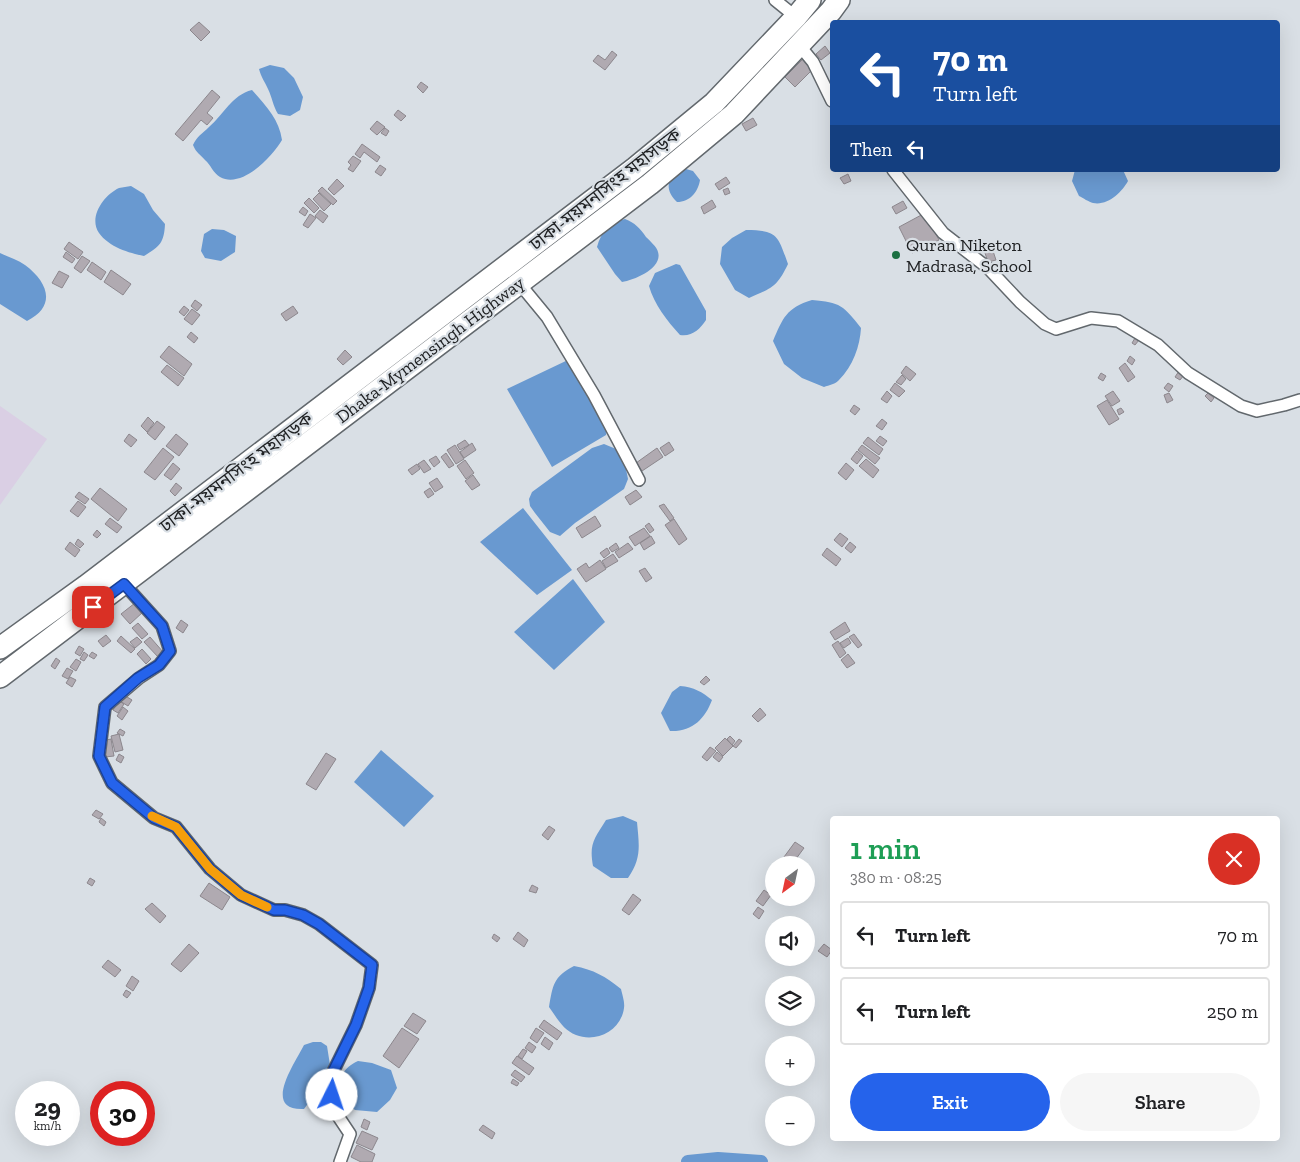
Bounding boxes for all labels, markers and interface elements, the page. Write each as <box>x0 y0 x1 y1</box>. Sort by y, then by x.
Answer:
text: 70 m <box>933 38 1008 80</box>
icon: left <box>850 40 915 105</box>
text: Turn left <box>933 80 1017 107</box>
street label: ঢাকা-ময়মনসিংহ মহাসড়ক <box>524 123 685 256</box>
icon: left <box>902 135 930 163</box>
text: Then <box>850 138 892 161</box>
place label: Quran Niketon Madrasa, School <box>906 234 1032 277</box>
marker: Quran Niketon Madrasa, School <box>890 249 902 261</box>
street label: Dhaka-Mymensingh Highway <box>331 271 529 428</box>
street label: ঢাকা-ময়মনসিংহ মহাসড়ক <box>154 407 317 537</box>
pin <box>72 586 114 628</box>
icon: arrive <box>79 593 107 621</box>
text: 1 min <box>850 831 920 867</box>
button: close <box>1208 833 1260 885</box>
north arrow <box>765 856 815 906</box>
map controls <box>765 856 815 1146</box>
text: 380 m · 08:25 <box>850 868 942 887</box>
button: sound <box>765 916 815 966</box>
icon: left <box>852 921 880 949</box>
text: Turn left <box>895 924 970 947</box>
text: 70 m <box>1217 924 1258 947</box>
button: layers <box>765 976 815 1026</box>
icon: left <box>852 997 880 1025</box>
text: Turn left <box>895 1000 970 1023</box>
text: 250 m <box>1207 1000 1258 1023</box>
button: + <box>765 1036 815 1086</box>
position arrow <box>305 1068 357 1120</box>
button: Exit <box>850 1073 1050 1131</box>
button: Share <box>1060 1073 1260 1131</box>
speed limit sign: 30 <box>90 1081 155 1146</box>
text: 29 <box>34 1092 61 1122</box>
button: − <box>765 1096 815 1146</box>
text: km/h <box>34 1119 61 1133</box>

